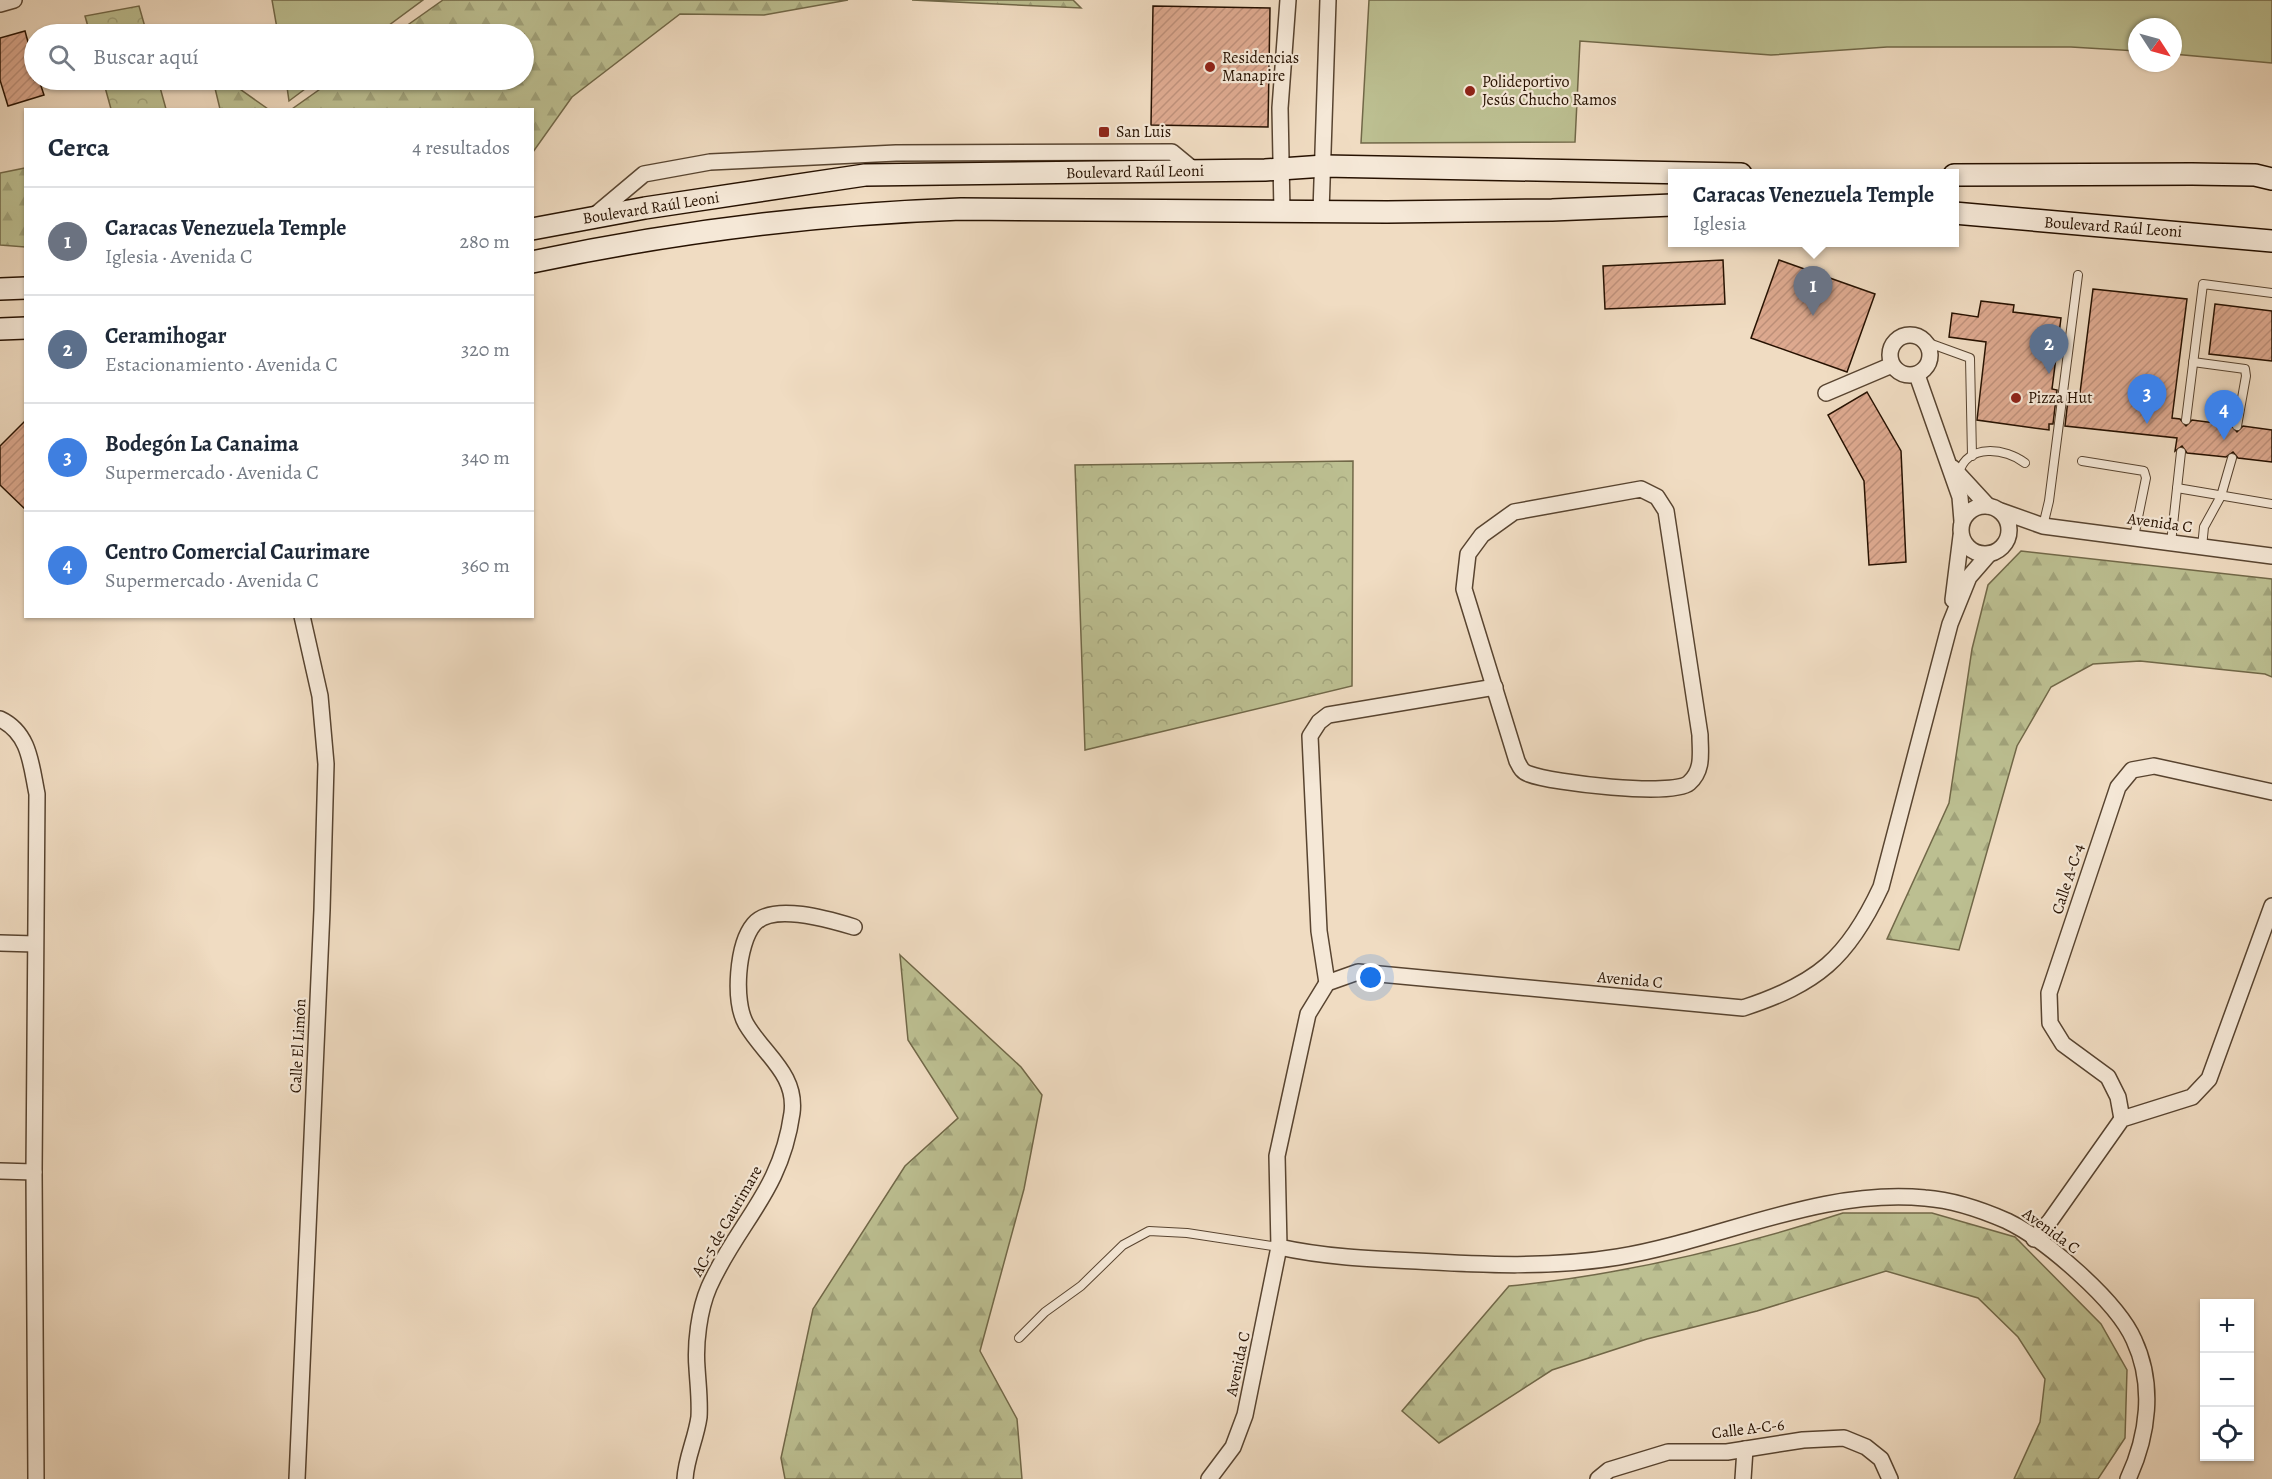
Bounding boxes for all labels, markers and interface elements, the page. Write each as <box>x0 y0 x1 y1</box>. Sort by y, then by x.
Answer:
north arrow <box>2128 18 2182 72</box>
search box <box>24 24 534 90</box>
icon: search <box>45 41 78 74</box>
text: Buscar aquí <box>93 42 199 72</box>
place label: Residencias Manapire <box>1222 47 1299 87</box>
marker: Residencias Manapire <box>1203 60 1217 74</box>
place label: Polideportivo Jesús Chucho Ramos <box>1482 71 1617 111</box>
marker: Polideportivo Jesús Chucho Ramos <box>1463 84 1477 98</box>
place label: San Luis <box>1116 121 1171 143</box>
marker: San Luis <box>1097 125 1111 139</box>
text: Cerca <box>48 130 110 165</box>
text: 4 resultados <box>412 134 510 161</box>
street label: Boulevard Raúl Leoni <box>1066 160 1204 184</box>
popup <box>1668 169 1959 247</box>
text: Caracas Venezuela Temple <box>1693 180 1934 210</box>
street label: Boulevard Raúl Leoni <box>581 186 721 230</box>
text: Iglesia <box>1693 210 1746 237</box>
street label: Boulevard Raúl Leoni <box>2043 211 2183 243</box>
text: Caracas Venezuela Temple <box>105 213 346 243</box>
text: 1 <box>64 228 71 255</box>
text: 280 m <box>460 228 510 255</box>
text: Iglesia · Avenida C <box>105 243 253 270</box>
pin: 1 <box>1794 266 1832 316</box>
text: Ceramihogar <box>105 321 227 351</box>
pin: 2 <box>2030 324 2068 374</box>
text: 2 <box>63 336 72 363</box>
text: 320 m <box>461 336 510 363</box>
text: Estacionamiento · Avenida C <box>105 351 338 378</box>
pin: 3 <box>2128 374 2166 424</box>
place label: Pizza Hut <box>2028 387 2093 409</box>
pin: 4 <box>2204 390 2244 440</box>
marker: Pizza Hut <box>2009 391 2023 405</box>
text: Bodegón La Canaima <box>105 429 299 459</box>
text: 3 <box>63 444 72 471</box>
text: 340 m <box>461 444 510 471</box>
text: Supermercado · Avenida C <box>105 459 319 486</box>
street label: Avenida C <box>2125 507 2194 538</box>
text: Centro Comercial Caurimare <box>105 537 370 567</box>
text: 4 <box>63 552 72 579</box>
text: 360 m <box>461 552 510 579</box>
text: Supermercado · Avenida C <box>105 567 319 594</box>
street label: Calle A-C-4 <box>2046 841 2090 917</box>
your location <box>1356 963 1385 992</box>
street label: Avenida C <box>1595 966 1664 994</box>
street label: Calle El Limón <box>285 998 311 1094</box>
street label: AC-5 de Caurimare <box>686 1162 768 1281</box>
street label: Avenida C <box>2017 1202 2084 1259</box>
map controls <box>2200 1299 2254 1461</box>
button: + <box>2200 1299 2254 1353</box>
street label: Avenida C <box>1220 1330 1256 1399</box>
button: − <box>2200 1353 2254 1407</box>
button: locate <box>2200 1407 2254 1461</box>
street label: Calle A-C-6 <box>1710 1414 1786 1444</box>

